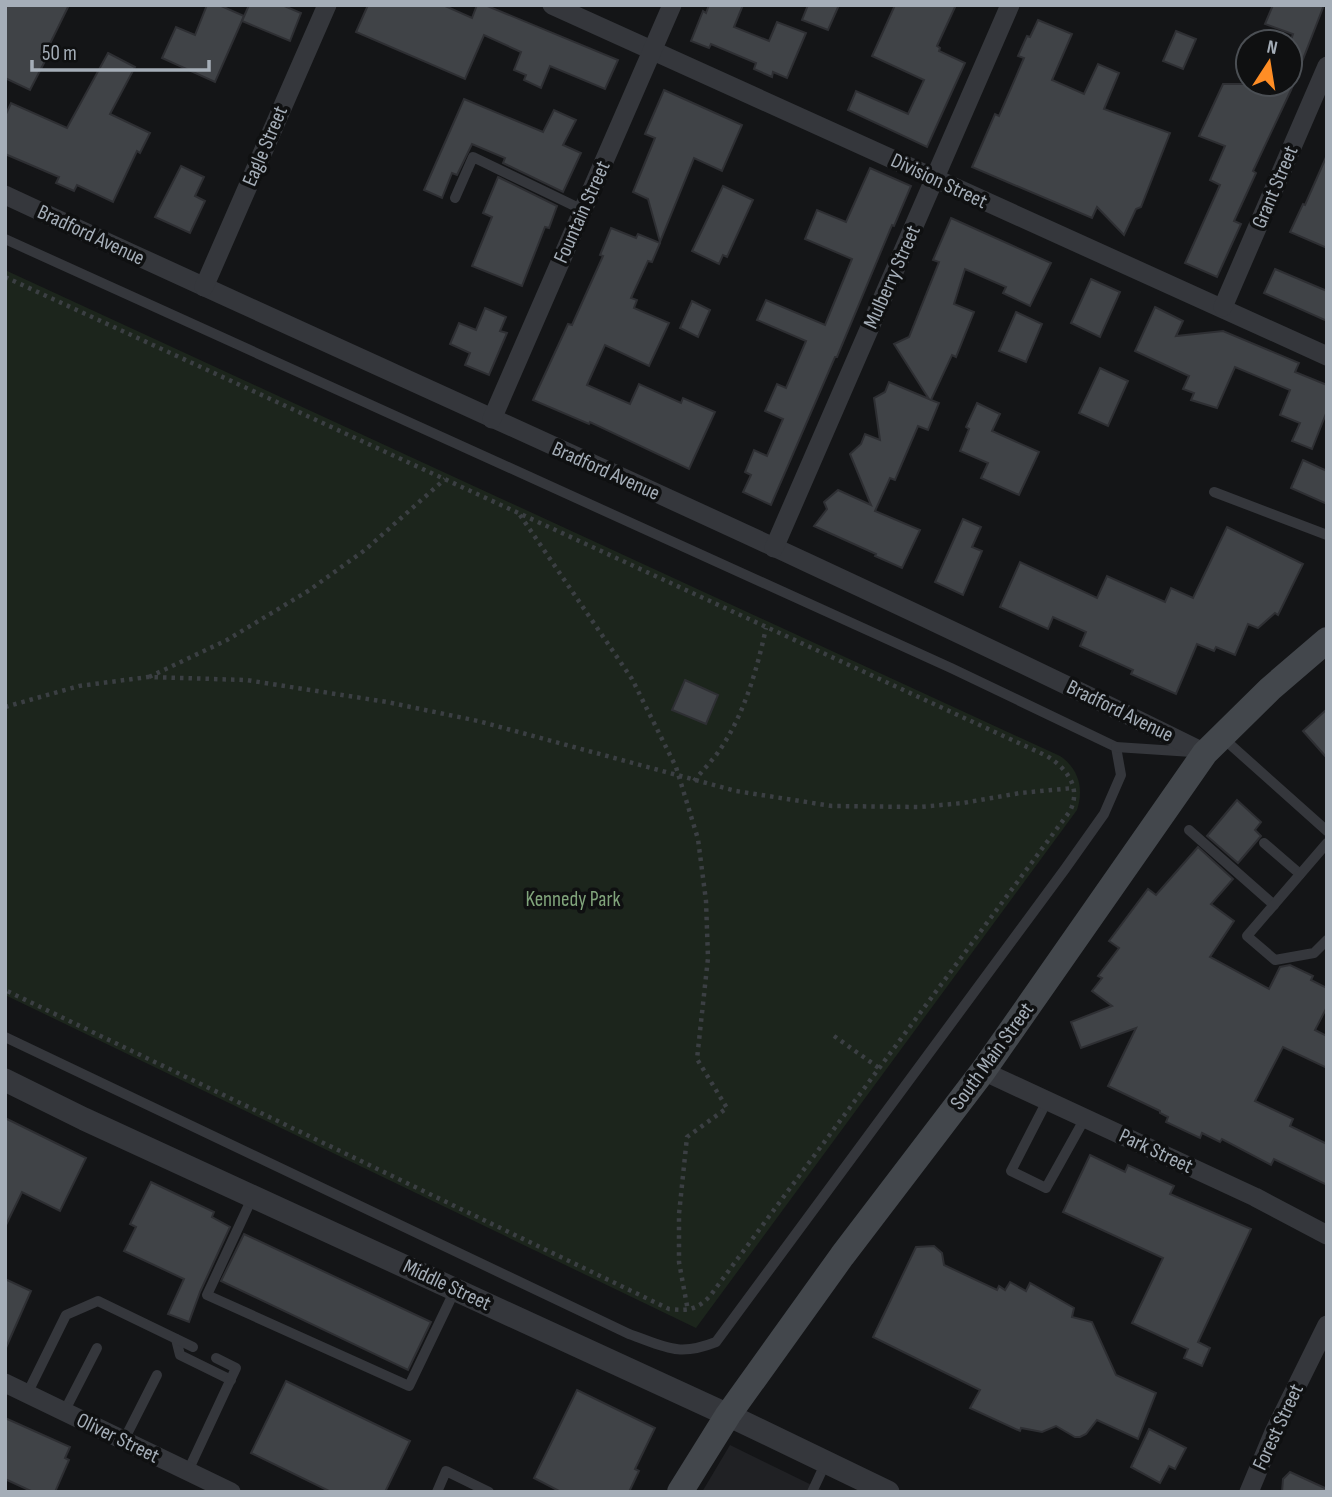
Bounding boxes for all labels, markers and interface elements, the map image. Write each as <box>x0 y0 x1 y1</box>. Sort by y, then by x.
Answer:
scale bar <box>32 28 208 72</box>
north arrow <box>1234 28 1304 98</box>
text: N <box>1265 36 1280 60</box>
text: 50 m <box>42 41 77 66</box>
street label: Eagle Street <box>237 102 293 190</box>
street label: Grant Street <box>1246 142 1304 232</box>
street label: Division Street <box>887 148 991 214</box>
street label: Fountain Street <box>548 157 616 267</box>
street label: Bradford Avenue <box>33 199 149 271</box>
street label: Mulberry Street <box>858 222 926 332</box>
street label: Bradford Avenue <box>548 436 664 506</box>
street label: Bradford Avenue <box>1063 674 1177 748</box>
park label: Kennedy Park <box>526 887 620 912</box>
street label: South Main Street <box>945 998 1039 1114</box>
street label: Park Street <box>1115 1123 1197 1179</box>
street label: Middle Street <box>399 1254 495 1316</box>
street label: Forest Street <box>1247 1380 1309 1474</box>
street label: Oliver Street <box>73 1407 163 1469</box>

